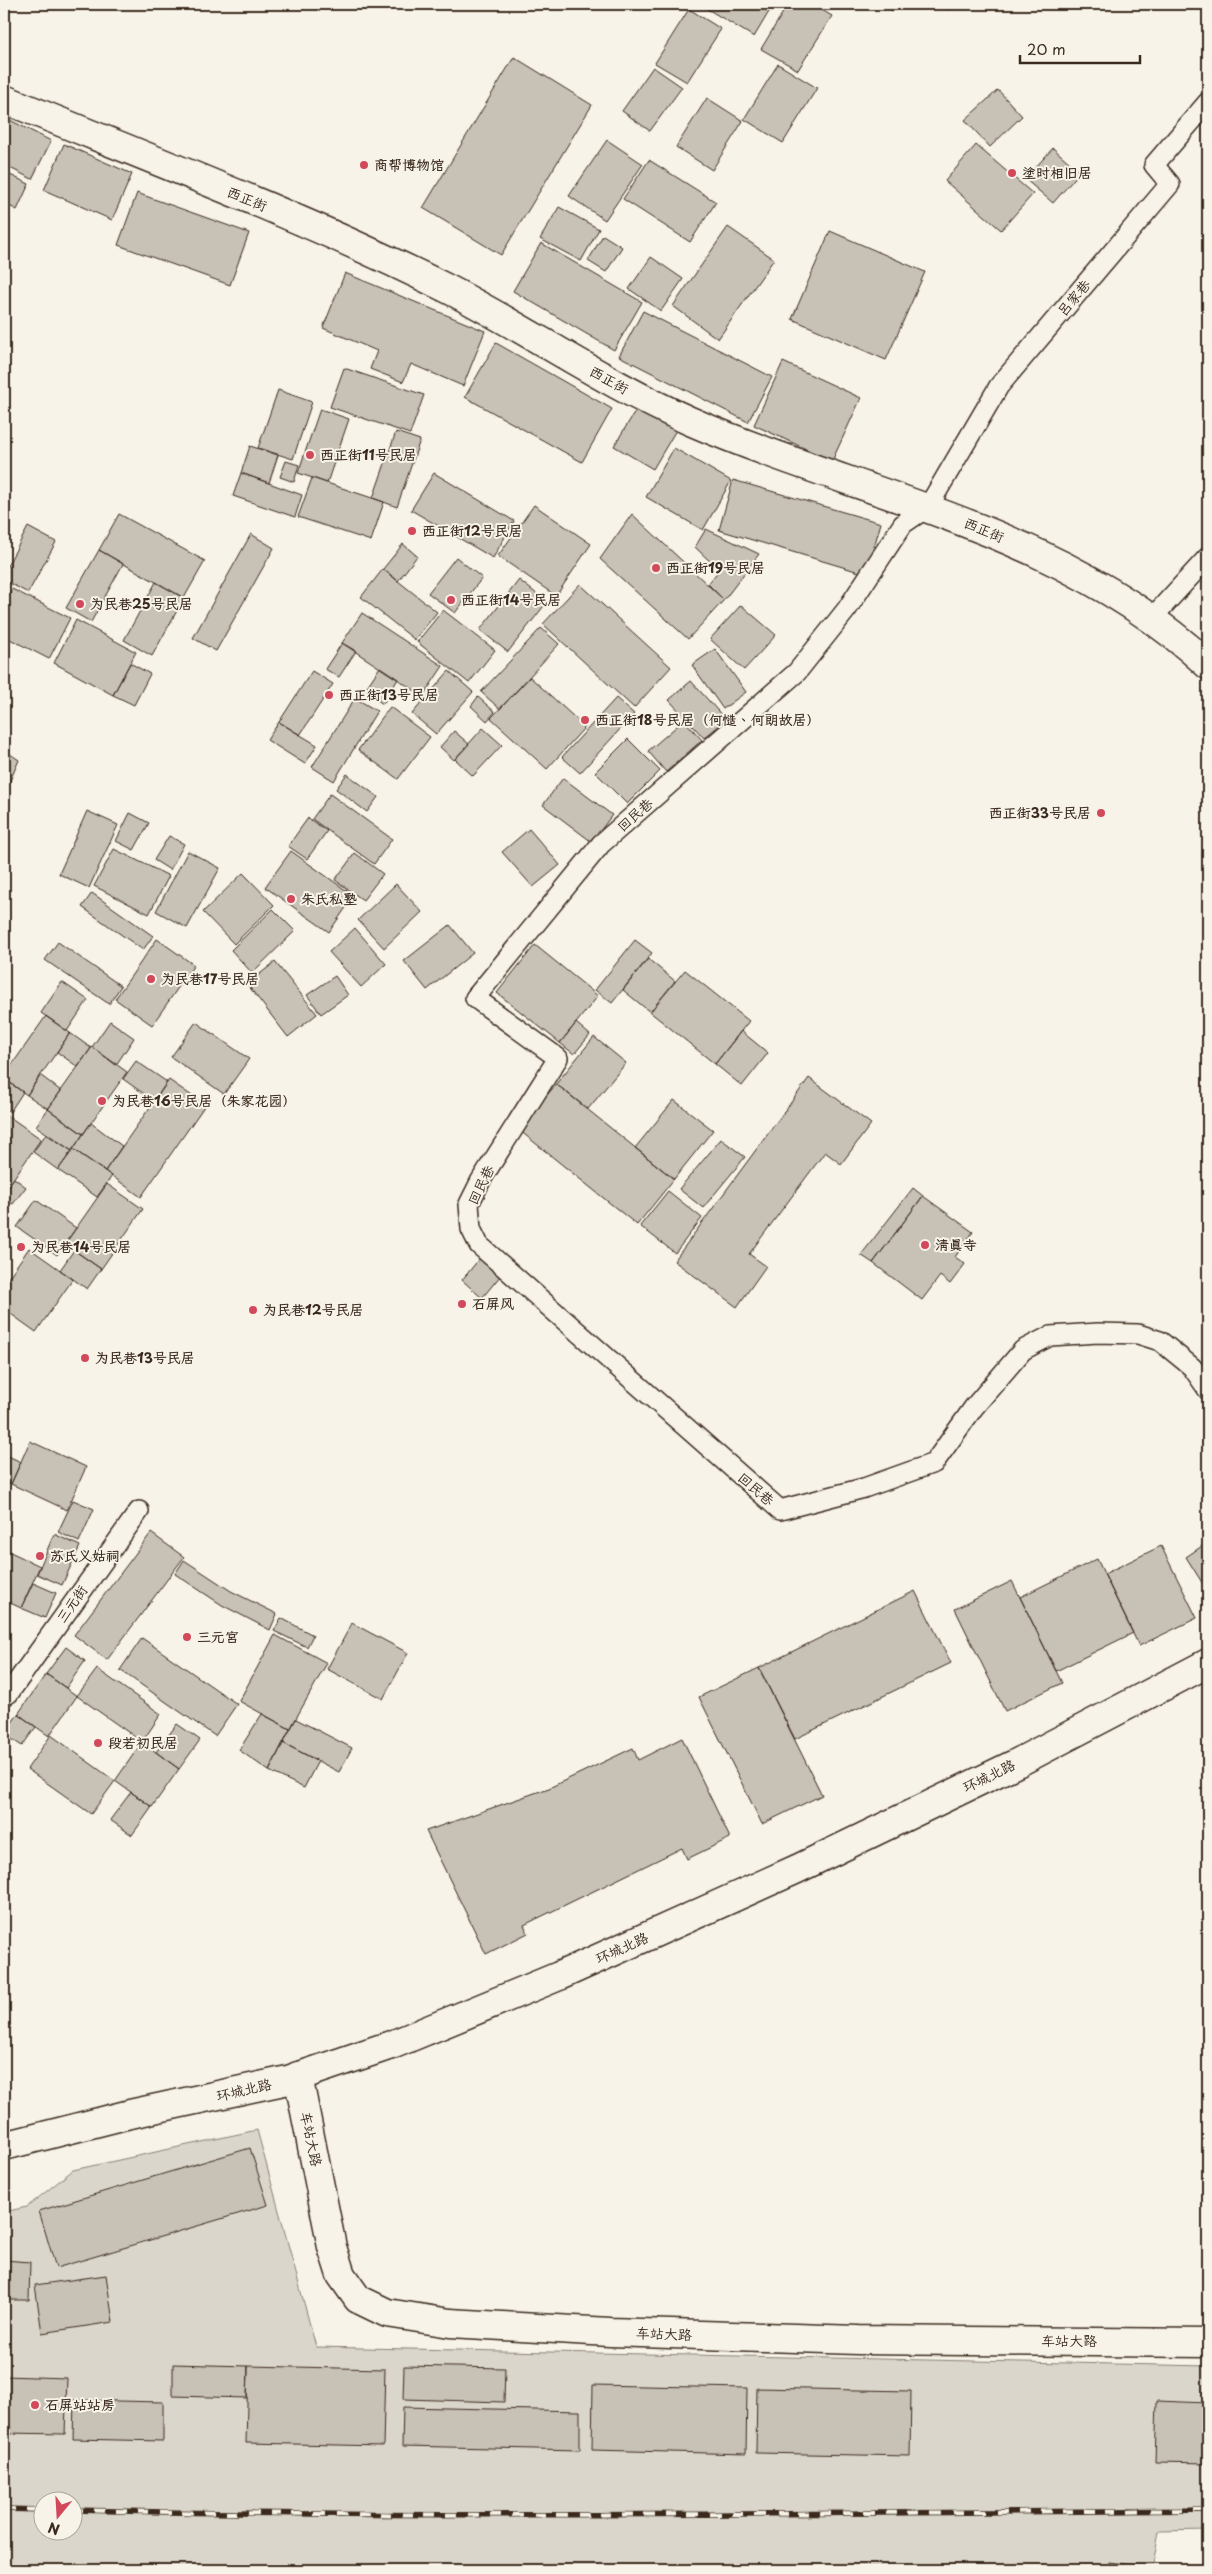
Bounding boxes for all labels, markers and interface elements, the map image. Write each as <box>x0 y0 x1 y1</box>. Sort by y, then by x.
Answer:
scale bar <box>1020 32 1140 64</box>
text: 20 m <box>1027 37 1066 60</box>
place label: 商帮博物馆 <box>374 154 444 175</box>
marker: 商帮博物馆 <box>358 159 370 171</box>
place label: 塗时相旧居 <box>1022 162 1092 183</box>
marker: 塗时相旧居 <box>1006 167 1018 179</box>
street label: 西正街 <box>224 181 271 216</box>
street label: 吕家巷 <box>1052 274 1096 321</box>
street label: 西正街 <box>586 360 633 399</box>
place label: 西正街11号民居 <box>320 444 417 465</box>
marker: 西正街11号民居 <box>304 449 316 461</box>
street label: 西正街 <box>961 512 1008 547</box>
place label: 西正街12号民居 <box>422 520 523 541</box>
marker: 西正街12号民居 <box>406 525 418 537</box>
place label: 西正街19号民居 <box>666 557 765 578</box>
marker: 西正街19号民居 <box>650 562 662 574</box>
place label: 西正街14号民居 <box>461 589 561 610</box>
place label: 为民巷25号民居 <box>90 593 193 614</box>
marker: 西正街14号民居 <box>445 594 457 606</box>
marker: 为民巷25号民居 <box>74 598 86 610</box>
place label: 西正街13号民居 <box>339 684 439 705</box>
marker: 西正街13号民居 <box>323 689 335 701</box>
place label: 西正街18号民居（何慥、何朗故居） <box>595 709 820 730</box>
marker: 西正街18号民居（何慥、何朗故居） <box>579 714 591 726</box>
street label: 回民巷 <box>612 792 658 836</box>
place label: 西正街33号民居 <box>989 802 1091 823</box>
marker: 西正街33号民居 <box>1095 807 1107 819</box>
place label: 朱氏私塾 <box>301 888 357 909</box>
marker: 朱氏私塾 <box>285 893 297 905</box>
place label: 为民巷17号民居 <box>161 968 259 989</box>
marker: 为民巷17号民居 <box>145 973 157 985</box>
place label: 为民巷16号民居（朱家花园） <box>112 1090 297 1111</box>
marker: 为民巷16号民居（朱家花园） <box>96 1095 108 1107</box>
street label: 回民巷 <box>462 1160 500 1208</box>
place label: 清真寺 <box>935 1234 977 1255</box>
place label: 为民巷14号民居 <box>31 1236 131 1257</box>
marker: 清真寺 <box>919 1239 931 1251</box>
marker: 为民巷14号民居 <box>15 1241 27 1253</box>
place label: 石屏风 <box>472 1293 514 1314</box>
marker: 石屏风 <box>456 1298 468 1310</box>
place label: 为民巷12号民居 <box>263 1299 364 1320</box>
marker: 为民巷12号民居 <box>247 1304 259 1316</box>
place label: 为民巷13号民居 <box>95 1347 195 1368</box>
marker: 为民巷13号民居 <box>79 1352 91 1364</box>
street label: 回民巷 <box>734 1467 780 1511</box>
place label: 苏氏义姑祠 <box>50 1545 120 1566</box>
marker: 苏氏义姑祠 <box>34 1550 46 1562</box>
street label: 三元街 <box>51 1580 92 1627</box>
place label: 三元宫 <box>197 1626 239 1647</box>
marker: 三元宫 <box>181 1631 193 1643</box>
place label: 段若初民居 <box>108 1732 178 1753</box>
marker: 段若初民居 <box>92 1737 104 1749</box>
street label: 环城北路 <box>959 1754 1019 1797</box>
street label: 环城北路 <box>592 1927 652 1969</box>
street label: 环城北路 <box>214 2073 274 2106</box>
street label: 车站大路 <box>295 2109 328 2168</box>
street label: 车站大路 <box>636 2322 692 2345</box>
street label: 车站大路 <box>1041 2330 1097 2351</box>
place label: 石屏站站房 <box>45 2394 115 2415</box>
marker: 石屏站站房 <box>29 2399 41 2411</box>
north arrow <box>32 2492 82 2542</box>
text: N <box>45 2517 62 2541</box>

